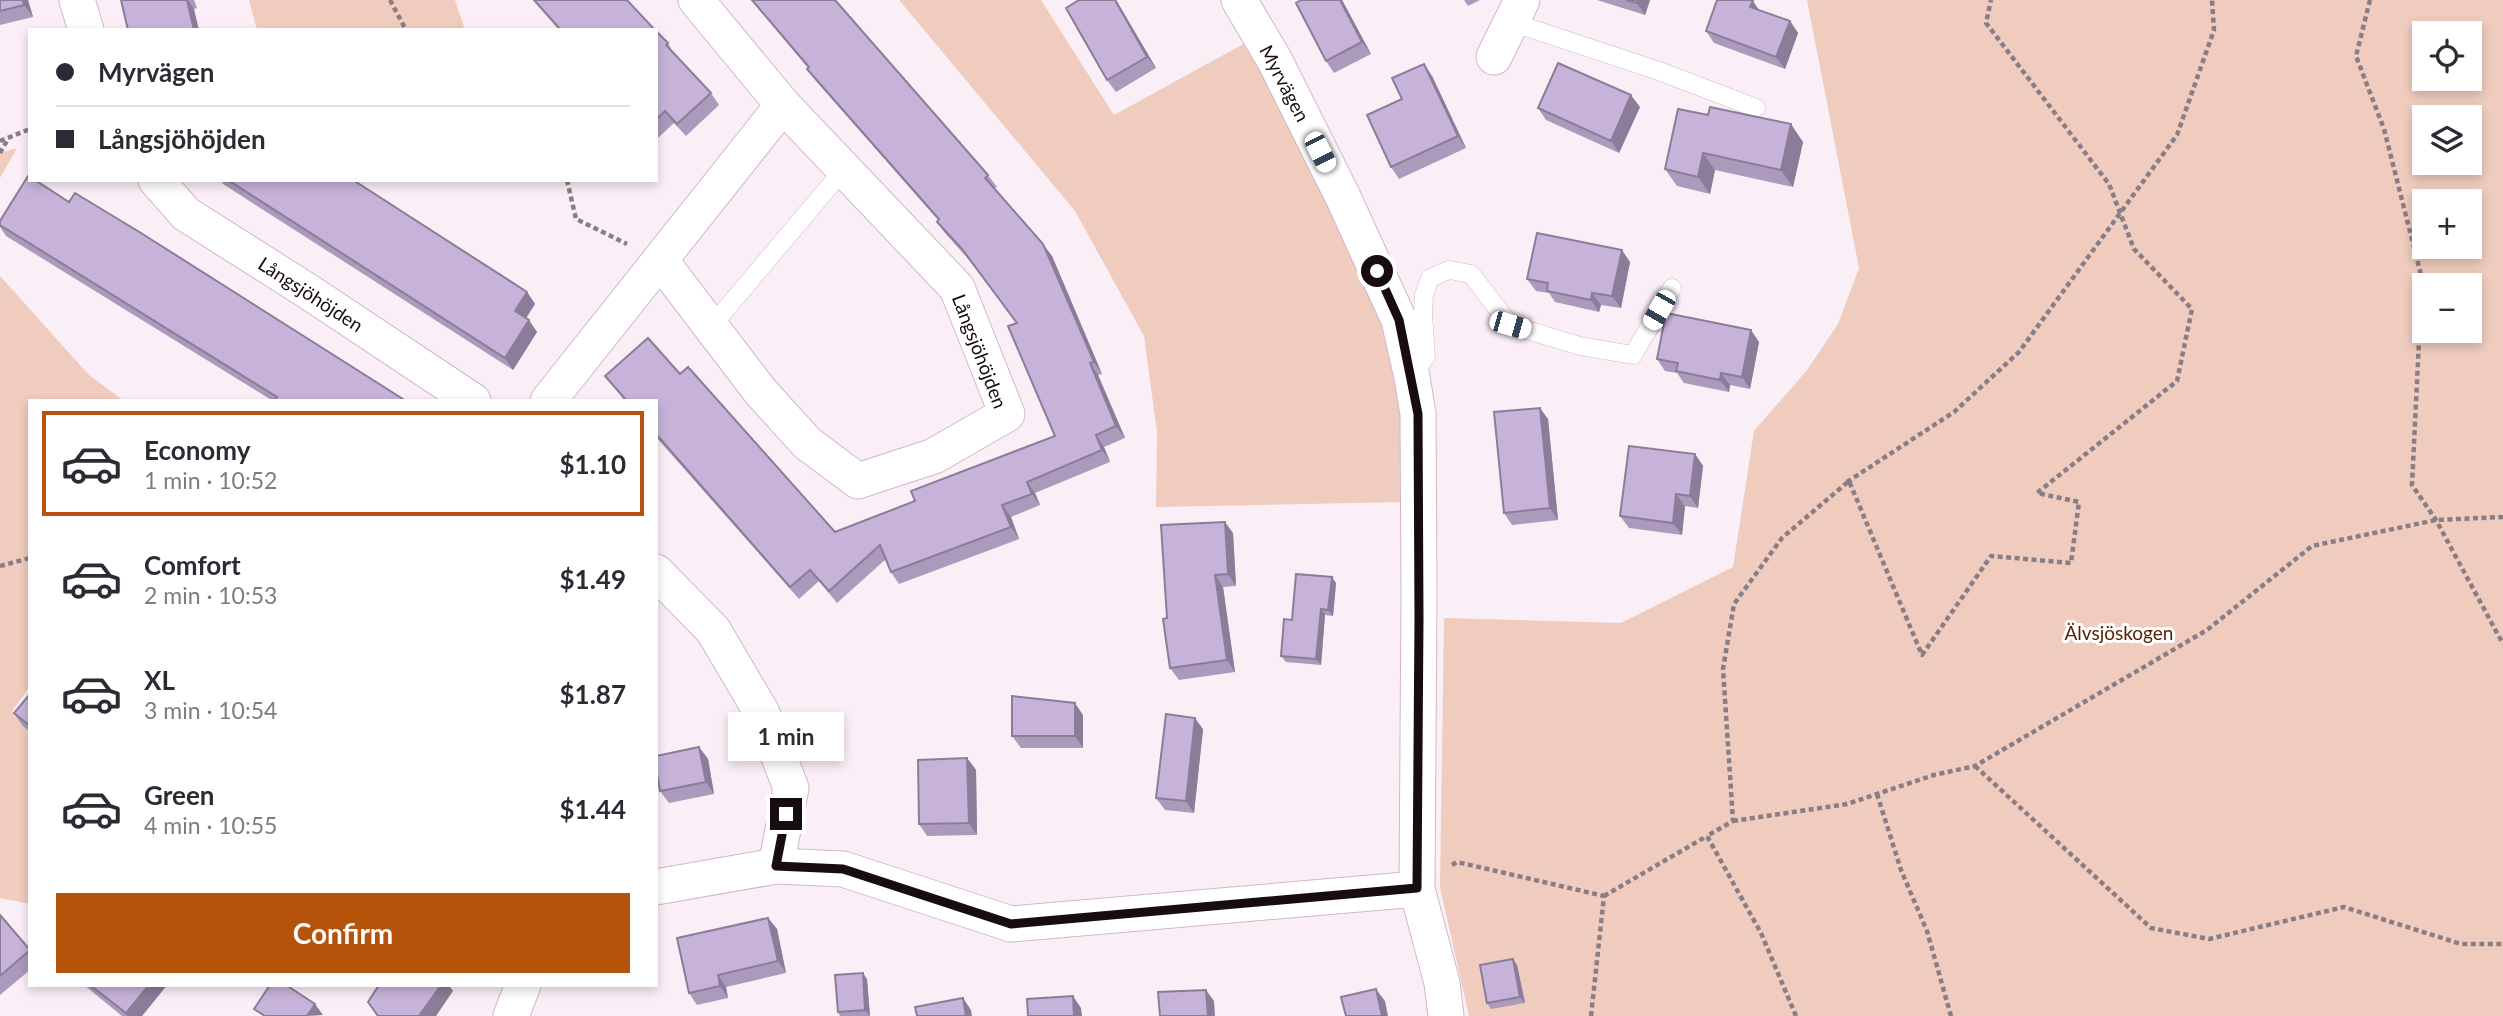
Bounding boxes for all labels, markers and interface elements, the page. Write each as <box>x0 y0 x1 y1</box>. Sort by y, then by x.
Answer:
map controls <box>2412 21 2482 343</box>
button: locate <box>2412 21 2482 91</box>
street label: Myrvägen <box>1255 41 1315 125</box>
text: Myrvägen <box>98 56 214 88</box>
button: layers <box>2412 105 2482 175</box>
text: Långsjöhöjden <box>98 123 266 155</box>
car <box>1302 129 1339 175</box>
button: + <box>2412 189 2482 259</box>
street label: Långsjöhöjden <box>254 252 368 336</box>
route start <box>1361 255 1393 287</box>
button: − <box>2412 273 2482 343</box>
car <box>1640 287 1679 333</box>
street label: Långsjöhöjden <box>948 291 1012 411</box>
car <box>1487 309 1534 341</box>
icon: car <box>60 432 123 495</box>
text: Economy <box>144 434 250 466</box>
text: $1.10 <box>560 448 626 480</box>
text: 1 min · 10:52 <box>144 466 277 494</box>
icon: car <box>60 547 123 610</box>
text: Comfort <box>144 549 241 581</box>
text: $1.49 <box>560 563 626 595</box>
text: 2 min · 10:53 <box>144 581 277 609</box>
park label: Älvsjöskogen <box>2065 621 2173 644</box>
icon: car <box>60 662 123 725</box>
text: XL <box>144 664 175 696</box>
text: $1.87 <box>560 678 626 710</box>
text: 3 min · 10:54 <box>144 696 277 724</box>
callout: 1 min <box>728 712 844 762</box>
text: 1 min <box>757 722 815 750</box>
icon: car <box>60 777 123 840</box>
text: Green <box>144 779 214 811</box>
text: $1.44 <box>560 793 626 825</box>
route end <box>770 798 802 830</box>
text: 4 min · 10:55 <box>144 811 277 839</box>
button: Confirm <box>56 893 630 973</box>

